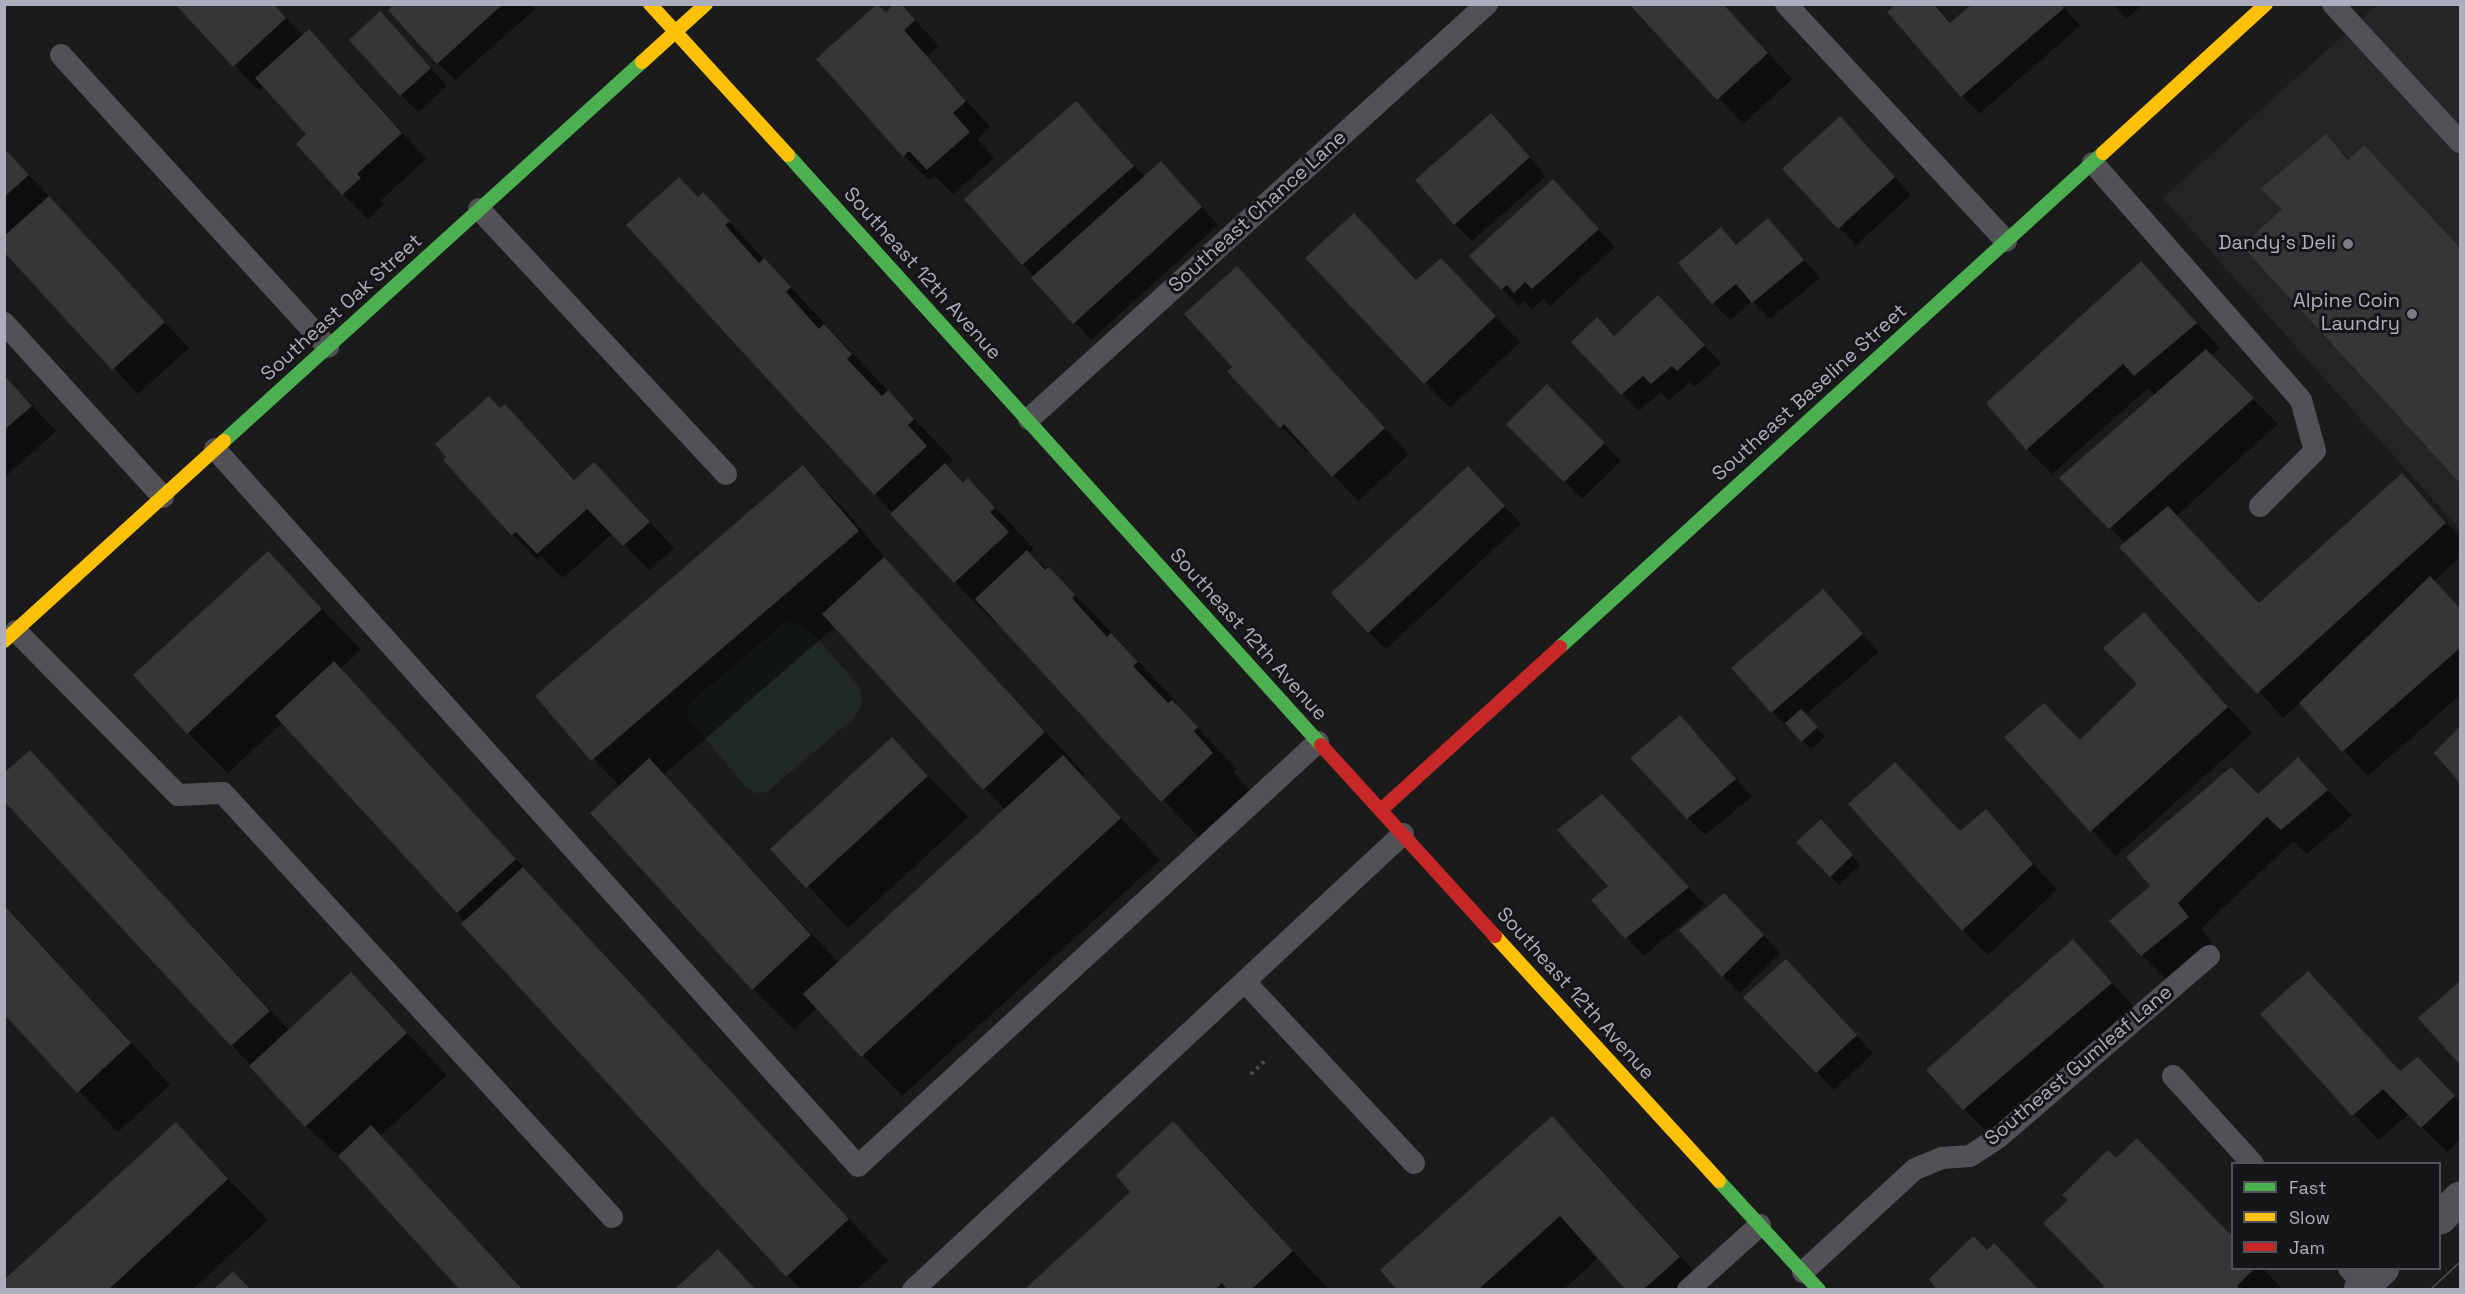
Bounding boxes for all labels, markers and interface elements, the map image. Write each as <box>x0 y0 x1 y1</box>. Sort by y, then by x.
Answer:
street label: Southeast Chance Lane <box>1164 126 1352 298</box>
street label: Southeast 12th Avenue <box>838 183 1006 365</box>
street label: Southeast Oak Street <box>257 229 427 387</box>
place label: Dandy's Deli <box>2218 232 2336 256</box>
marker: Dandy's Deli <box>2341 237 2355 251</box>
place label: Alpine Coin Laundry <box>2293 290 2400 337</box>
street label: Southeast Baseline Street <box>1708 299 1912 487</box>
marker: Alpine Coin Laundry <box>2405 307 2419 321</box>
street label: Southeast 12th Avenue <box>1164 544 1332 726</box>
street label: Southeast 12th Avenue <box>1491 903 1659 1085</box>
street label: Southeast Gumleaf Lane <box>1981 981 2177 1151</box>
legend <box>2231 1162 2441 1270</box>
text: Fast <box>2289 1176 2326 1199</box>
text: Slow <box>2289 1206 2330 1229</box>
text: Jam <box>2289 1236 2325 1259</box>

